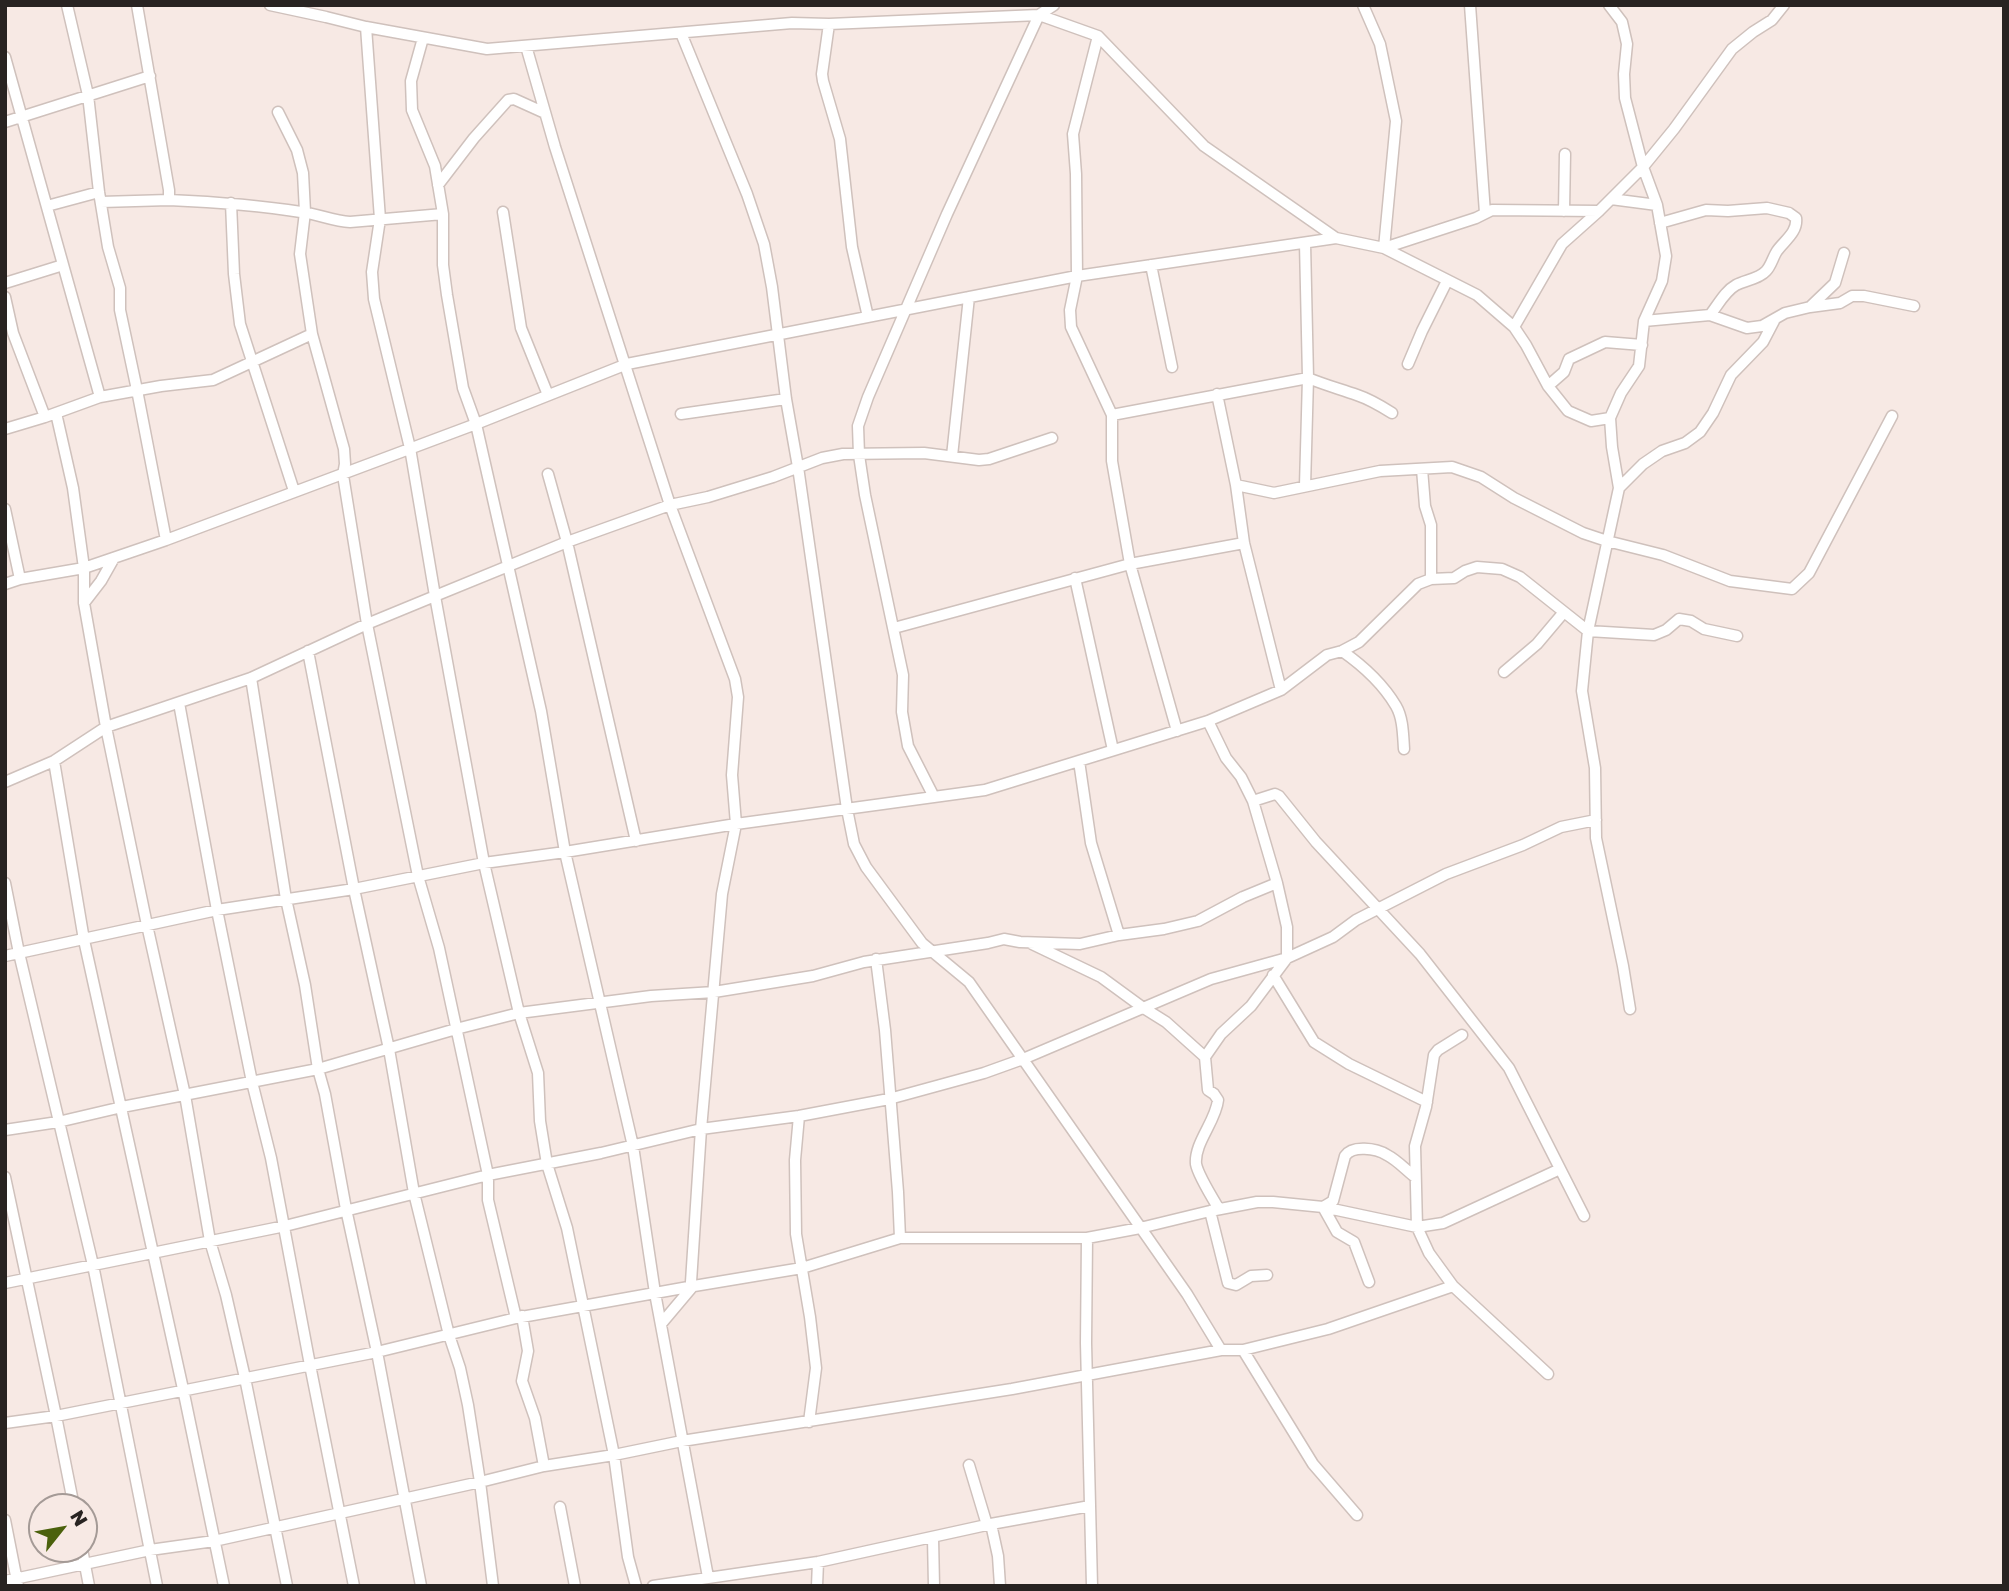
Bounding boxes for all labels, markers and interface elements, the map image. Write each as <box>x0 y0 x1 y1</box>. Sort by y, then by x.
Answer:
north arrow <box>28 1493 98 1563</box>
text: N <box>66 1506 93 1530</box>

